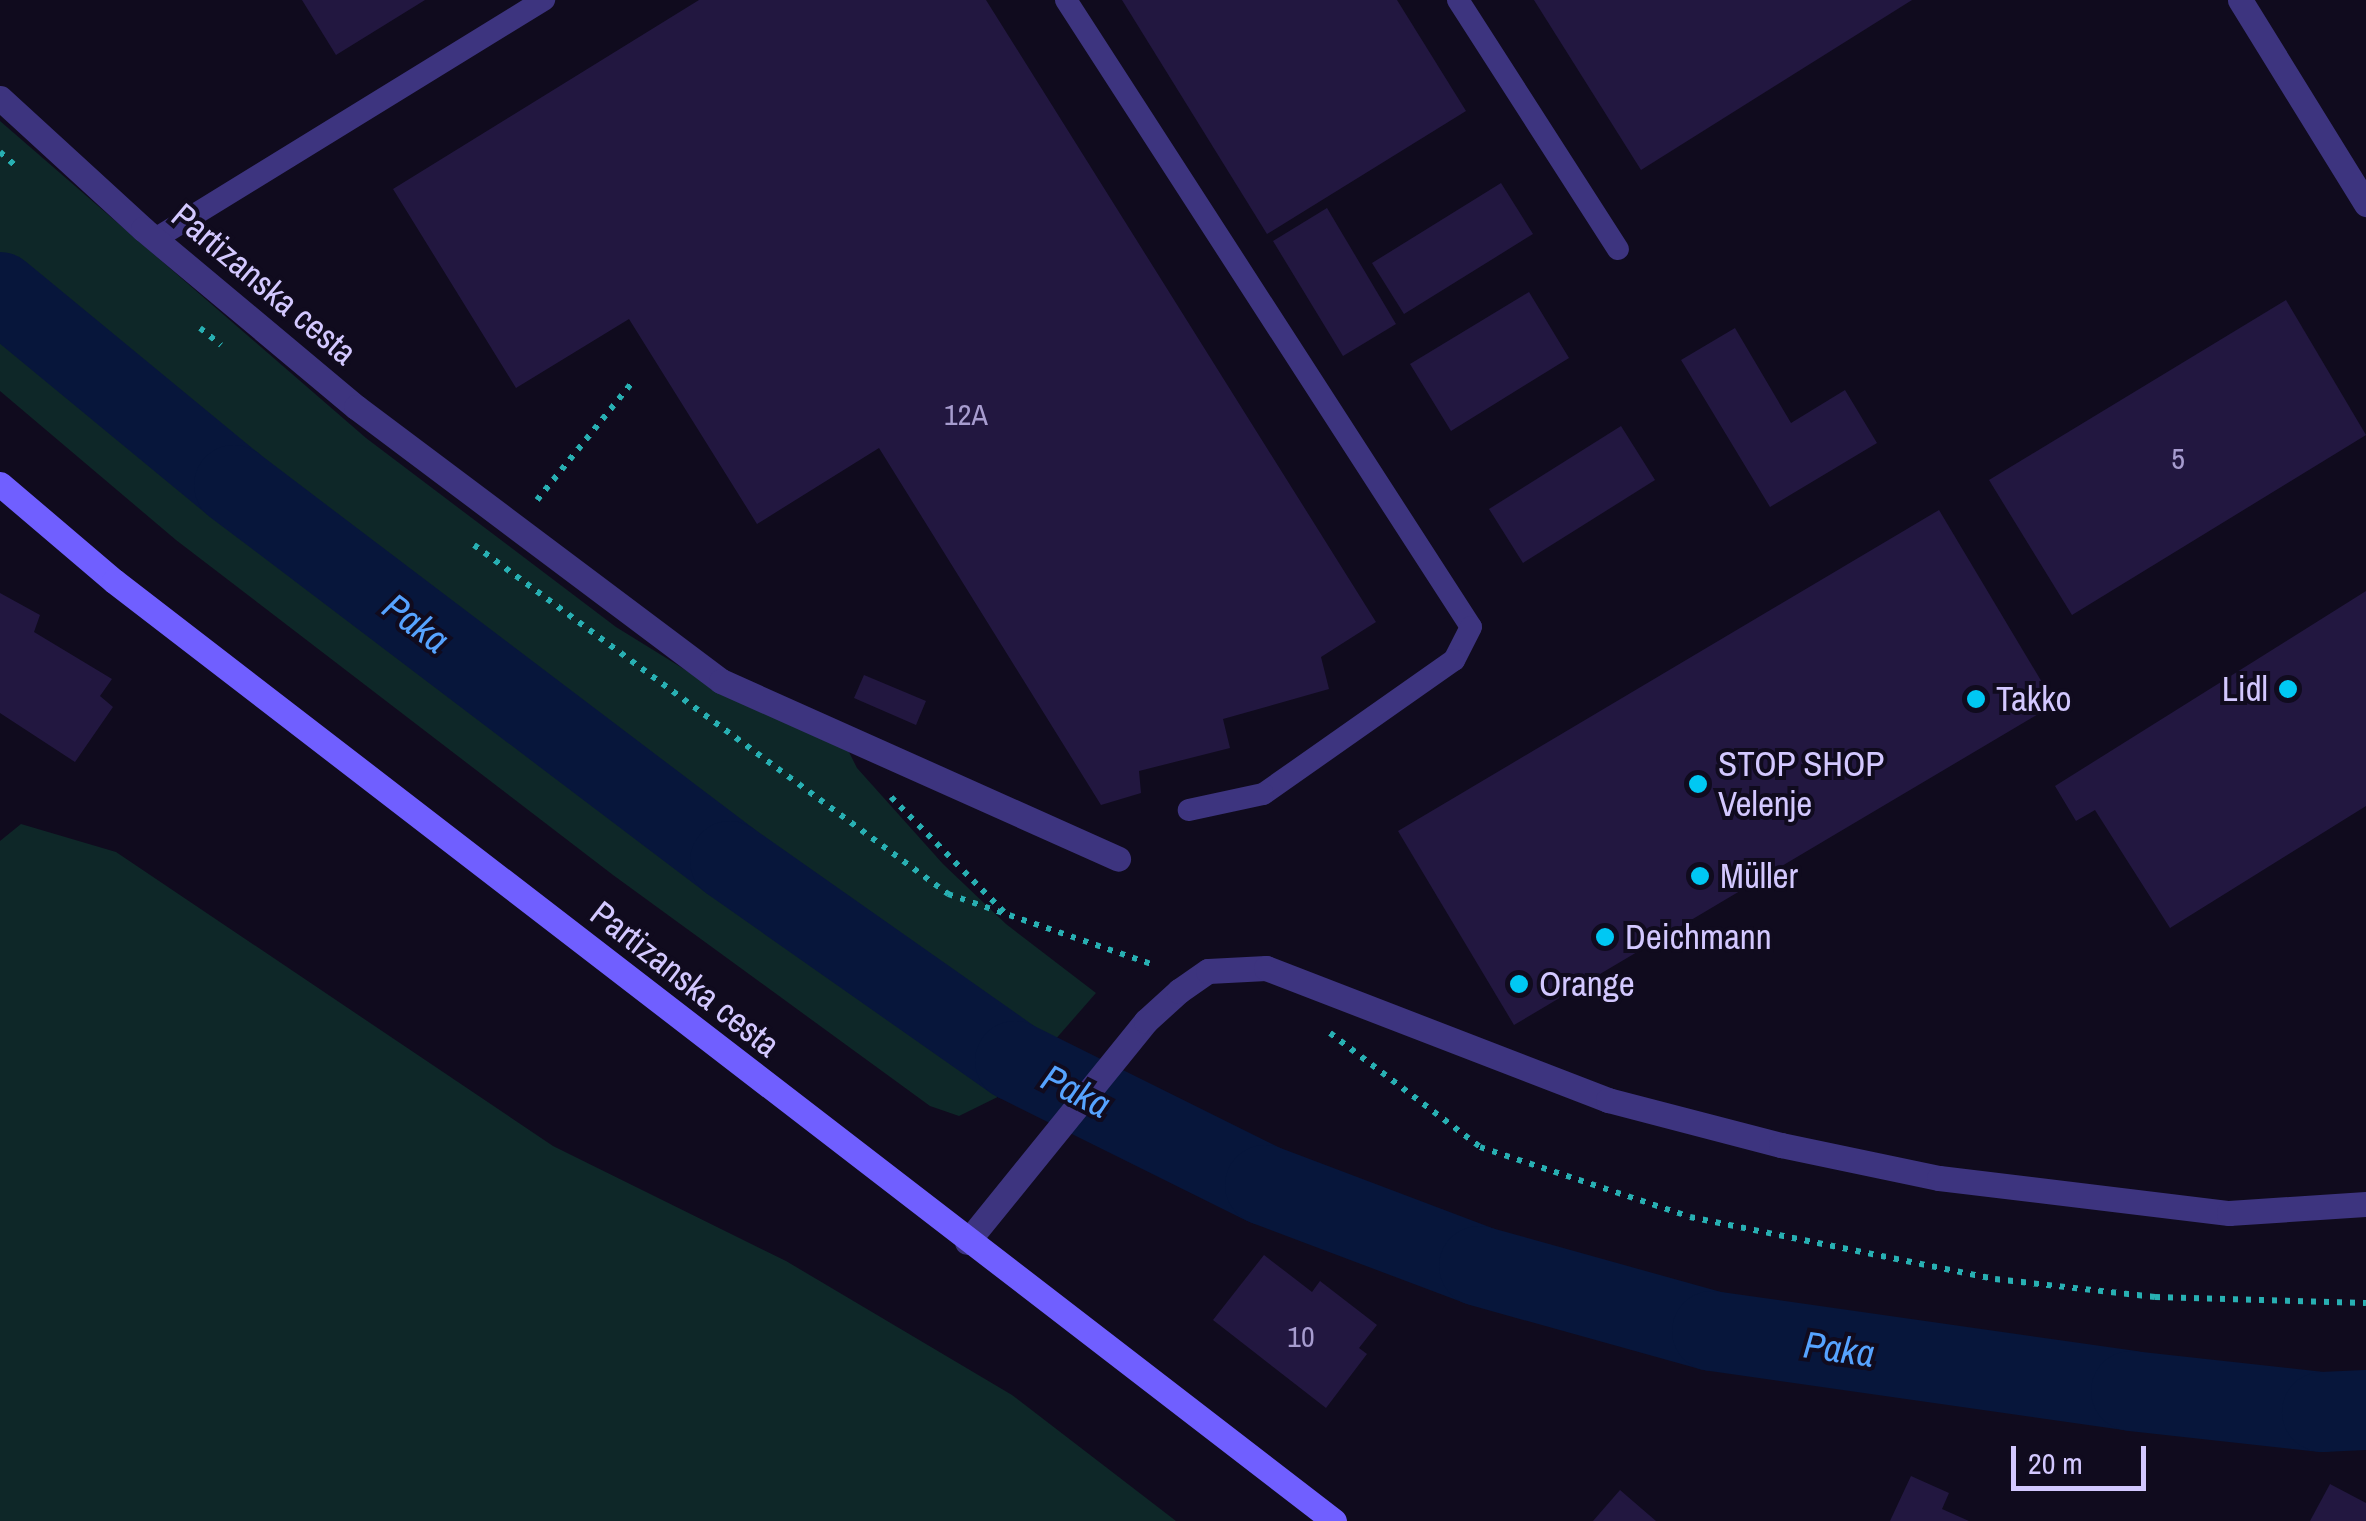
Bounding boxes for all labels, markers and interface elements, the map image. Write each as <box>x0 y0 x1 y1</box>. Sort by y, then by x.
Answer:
street label: Partizanska cesta <box>163 195 365 373</box>
house number: 12A <box>944 396 988 432</box>
house number: 5 <box>2171 440 2185 476</box>
water label: Paka <box>374 583 458 663</box>
place label: Lidl <box>2222 668 2268 710</box>
place label: Takko <box>1996 678 2072 720</box>
marker: Lidl <box>2277 678 2299 700</box>
marker: Takko <box>1965 688 1987 710</box>
place label: STOP SHOP Velenje <box>1718 743 1885 825</box>
marker: STOP SHOP Velenje <box>1687 773 1709 795</box>
place label: Müller <box>1720 855 1798 897</box>
marker: Müller <box>1689 865 1711 887</box>
street label: Partizanska cesta <box>582 892 788 1066</box>
place label: Deichmann <box>1625 916 1772 958</box>
marker: Deichmann <box>1594 926 1616 948</box>
place label: Orange <box>1539 963 1635 1005</box>
marker: Orange <box>1508 973 1530 995</box>
water label: Paka <box>1034 1055 1118 1127</box>
house number: 10 <box>1287 1318 1315 1354</box>
water label: Paka <box>1801 1321 1877 1377</box>
scale bar <box>2016 1426 2151 1488</box>
text: 20 m <box>2028 1443 2083 1483</box>

